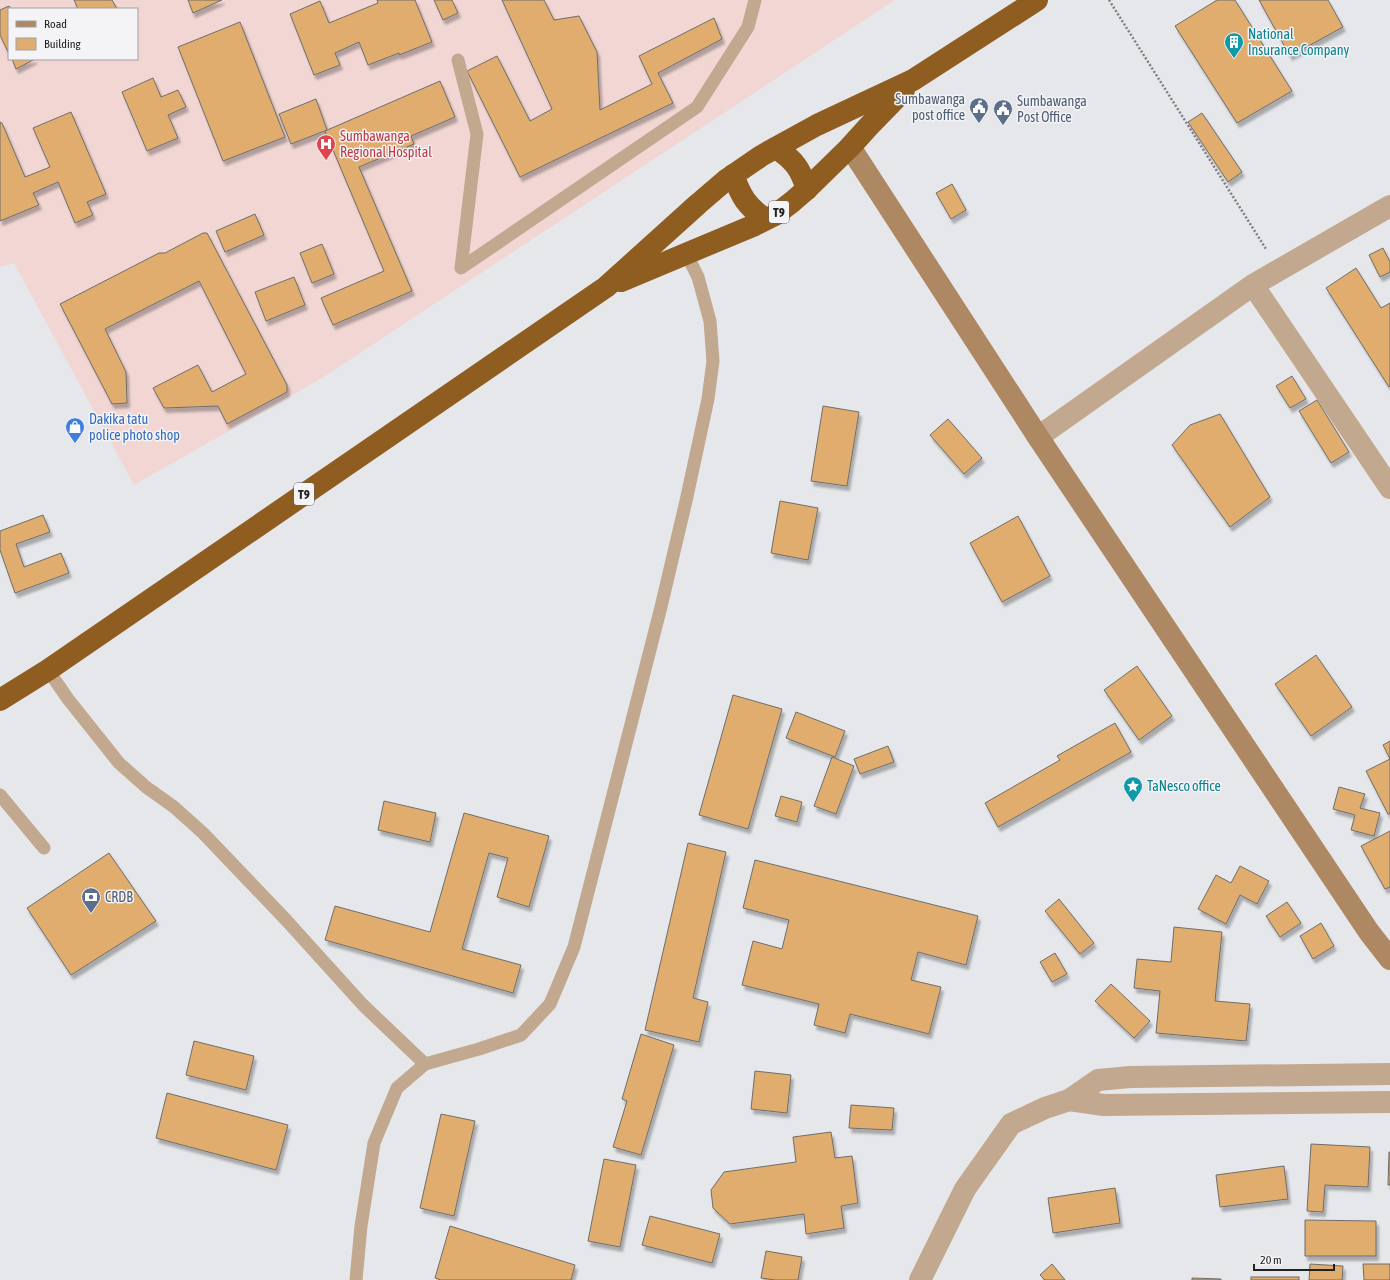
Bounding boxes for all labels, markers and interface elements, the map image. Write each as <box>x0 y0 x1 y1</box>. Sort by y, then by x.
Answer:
legend <box>8 8 138 60</box>
text: Road <box>44 17 67 31</box>
place label: National Insurance Company <box>1248 26 1350 58</box>
building icon: National Insurance Company <box>1223 31 1245 59</box>
text: Building <box>44 37 82 51</box>
place label: Sumbawanga post office <box>895 91 965 123</box>
place label: Sumbawanga Post Office <box>1017 93 1087 125</box>
public building icon: Sumbawanga post office <box>968 96 990 124</box>
public building icon: Sumbawanga Post Office <box>992 98 1014 126</box>
place label: Sumbawanga Regional Hospital <box>340 128 432 160</box>
hospital icon: Sumbawanga Regional Hospital <box>315 133 337 161</box>
road number: T9 <box>769 201 789 223</box>
place label: Dakika tatu police photo shop <box>89 411 180 443</box>
shop icon: Dakika tatu police photo shop <box>64 416 86 444</box>
road number: T9 <box>294 483 314 505</box>
place icon: TaNesco office <box>1122 775 1144 803</box>
place label: TaNesco office <box>1147 778 1221 794</box>
bank icon: CRDB <box>80 886 102 914</box>
place label: CRDB <box>105 889 133 905</box>
scale bar <box>1254 1246 1334 1272</box>
text: 20 m <box>1260 1253 1282 1267</box>

